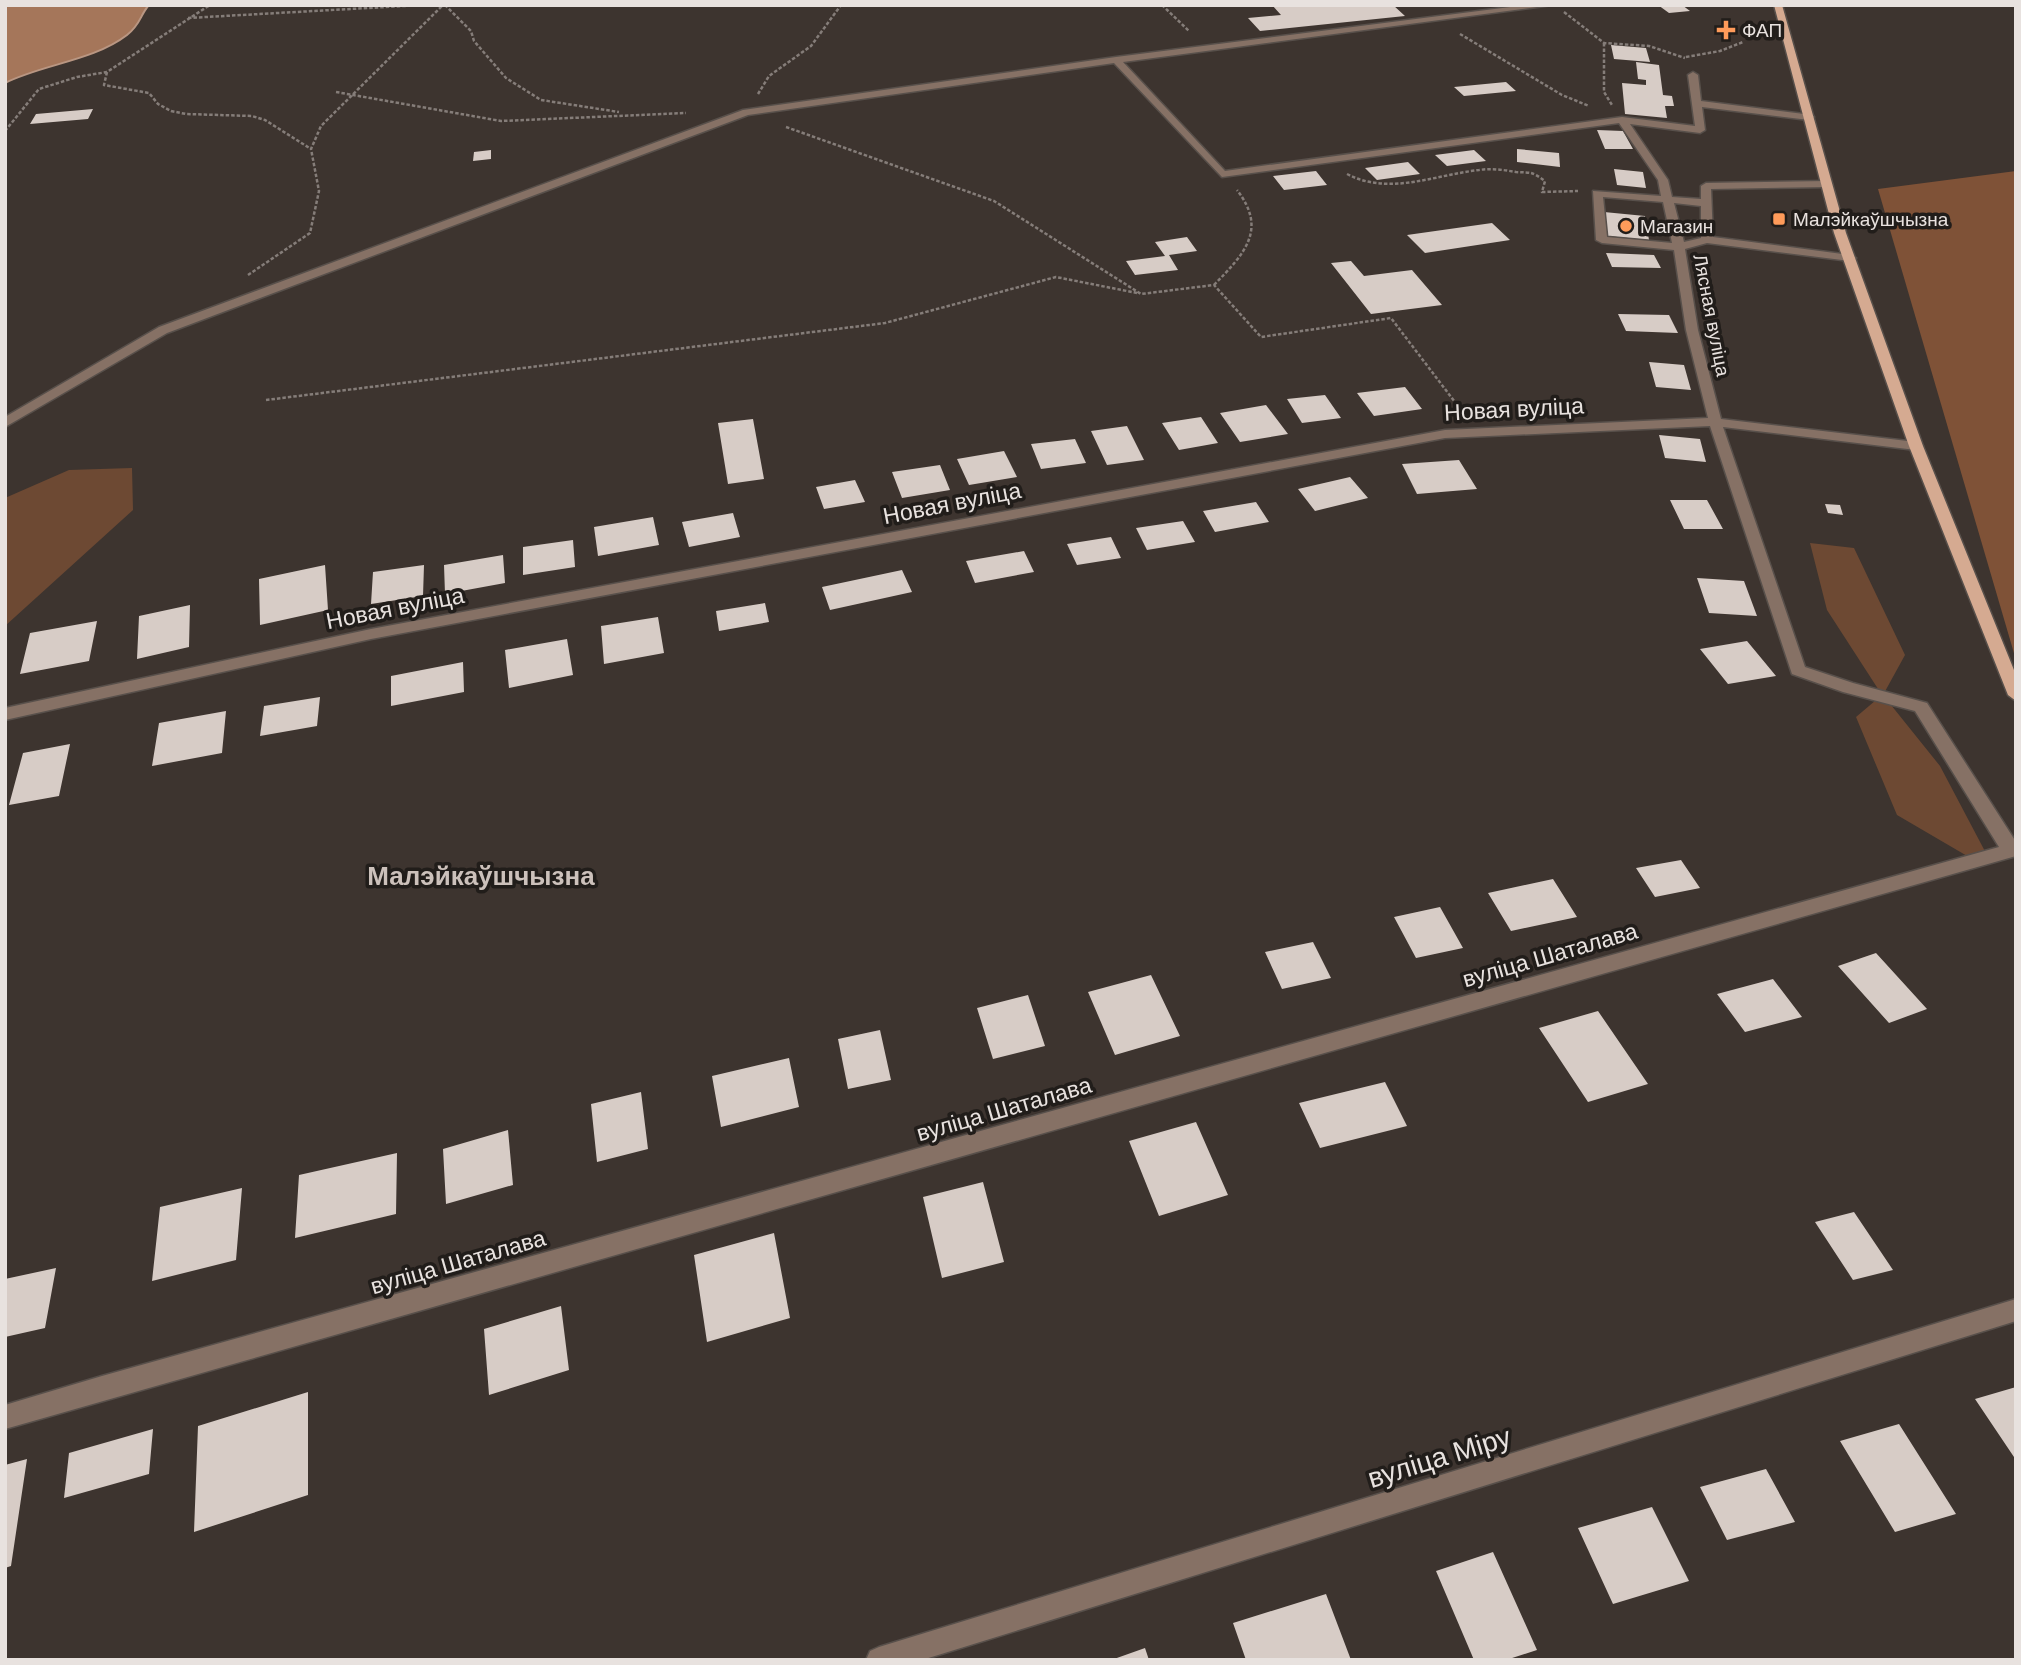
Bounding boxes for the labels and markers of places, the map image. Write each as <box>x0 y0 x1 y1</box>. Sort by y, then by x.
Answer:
place label: ФАП <box>1742 18 1782 43</box>
marker: ФАП <box>1716 20 1736 40</box>
place label: Малэйкаўшчызна <box>1793 207 1949 232</box>
marker: Малэйкаўшчызна <box>1771 211 1787 227</box>
place label: Магазин <box>1640 214 1713 239</box>
marker: Магазин <box>1618 218 1634 234</box>

